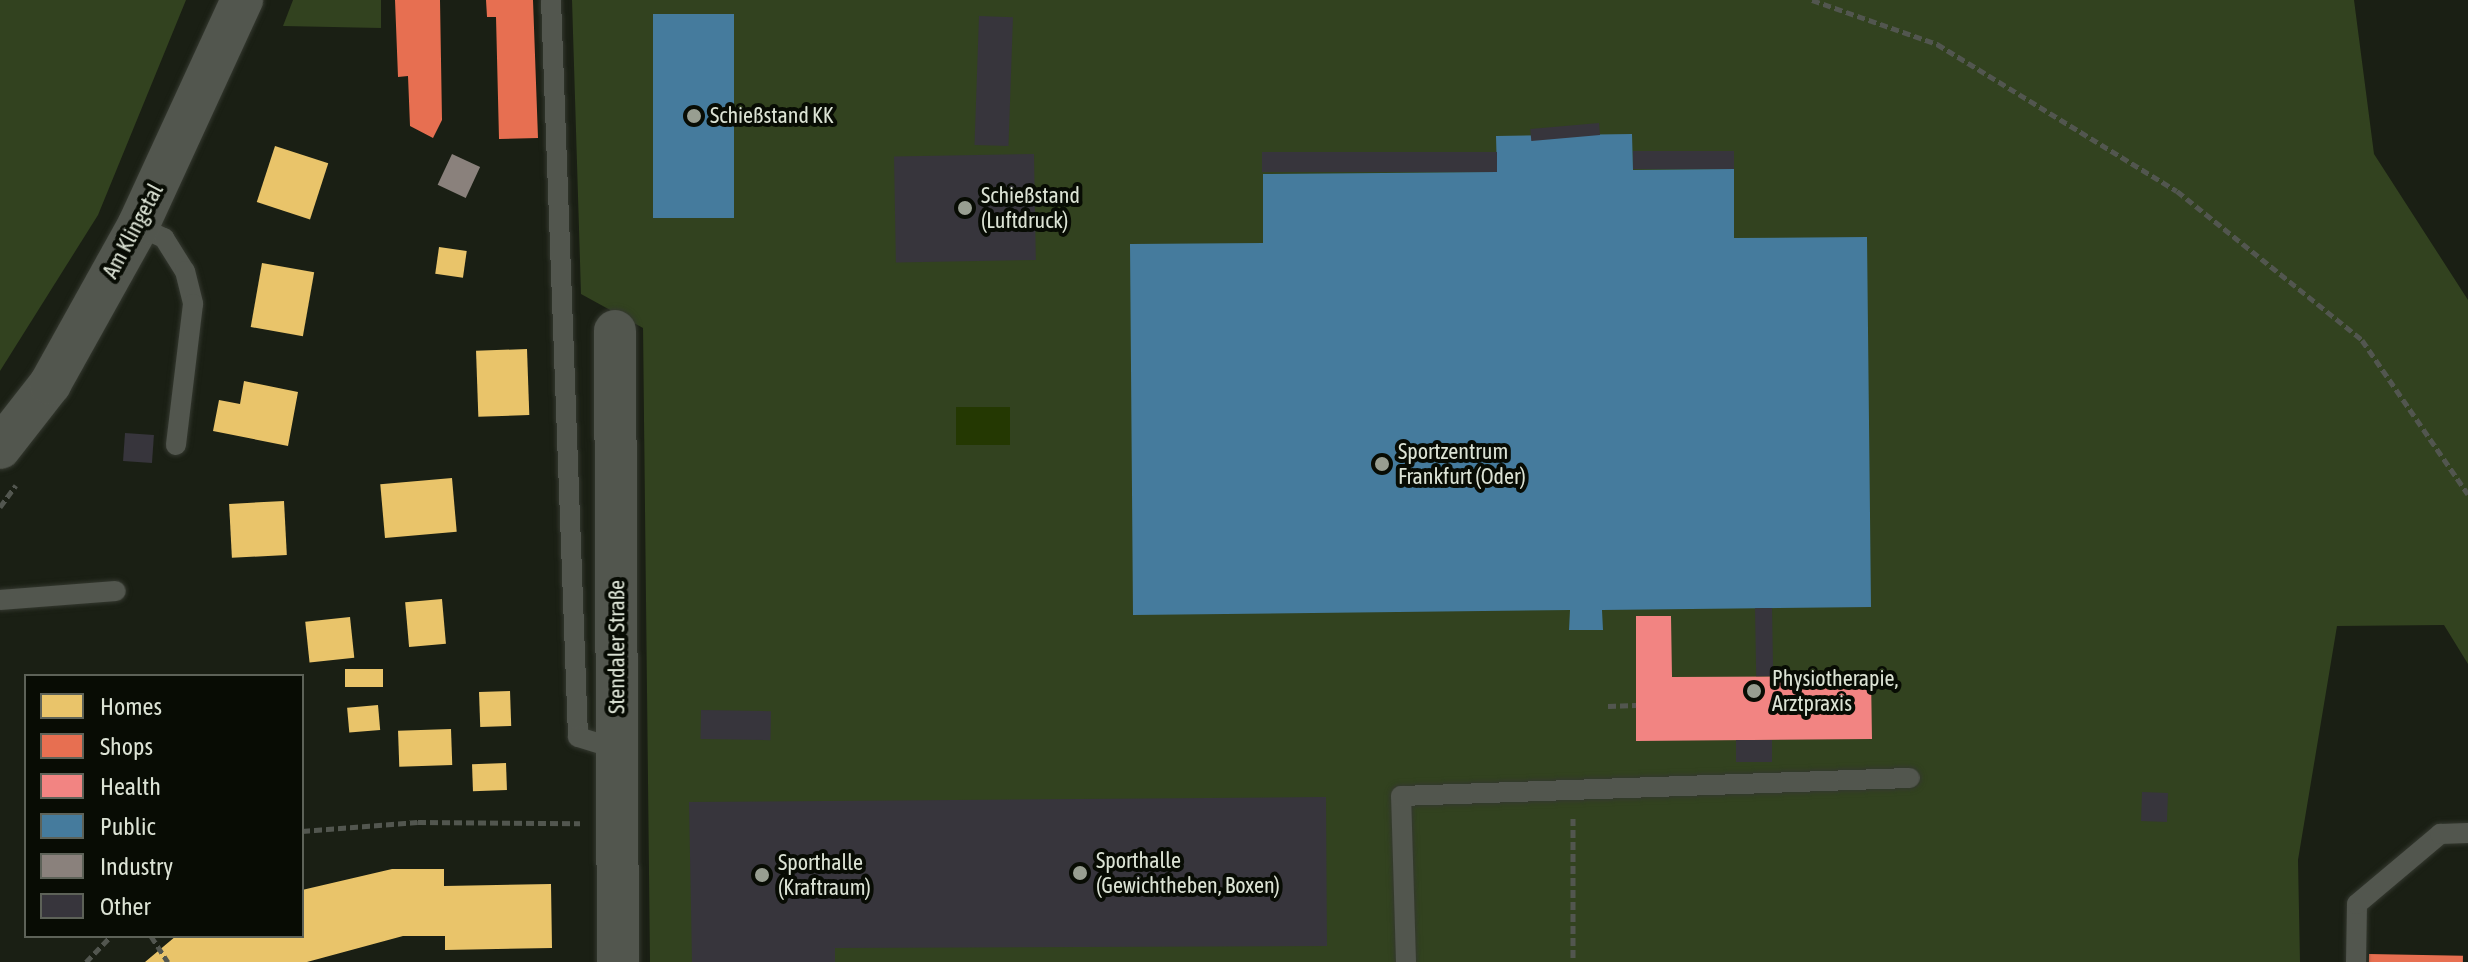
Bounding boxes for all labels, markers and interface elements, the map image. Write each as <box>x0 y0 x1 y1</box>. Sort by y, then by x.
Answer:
place label: Schießstand KK <box>710 103 833 129</box>
marker: Schießstand KK <box>685 107 703 125</box>
street label: Am Klingetal <box>97 179 169 283</box>
place label: Schießstand (Luftdruck) <box>981 182 1080 234</box>
marker: Schießstand (Luftdruck) <box>956 199 974 217</box>
place label: Sportzentrum Frankfurt (Oder) <box>1398 438 1526 490</box>
marker: Sportzentrum Frankfurt (Oder) <box>1373 455 1391 473</box>
street label: Stendaler Straße <box>604 580 630 714</box>
place label: Physiotherapie, Arztpraxis <box>1772 665 1898 716</box>
legend <box>24 674 304 938</box>
marker: Physiotherapie, Arztpraxis <box>1743 680 1765 702</box>
text: Homes <box>100 693 162 720</box>
text: Shops <box>100 733 153 760</box>
text: Health <box>100 773 161 800</box>
text: Public <box>100 813 156 840</box>
place label: Sporthalle (Gewichtheben, Boxen) <box>1096 847 1280 898</box>
place label: Sporthalle (Kraftraum) <box>778 849 871 900</box>
text: Industry <box>100 853 173 880</box>
marker: Sporthalle (Gewichtheben, Boxen) <box>1071 864 1089 882</box>
marker: Sporthalle (Kraftraum) <box>753 866 771 884</box>
text: Other <box>100 893 151 920</box>

